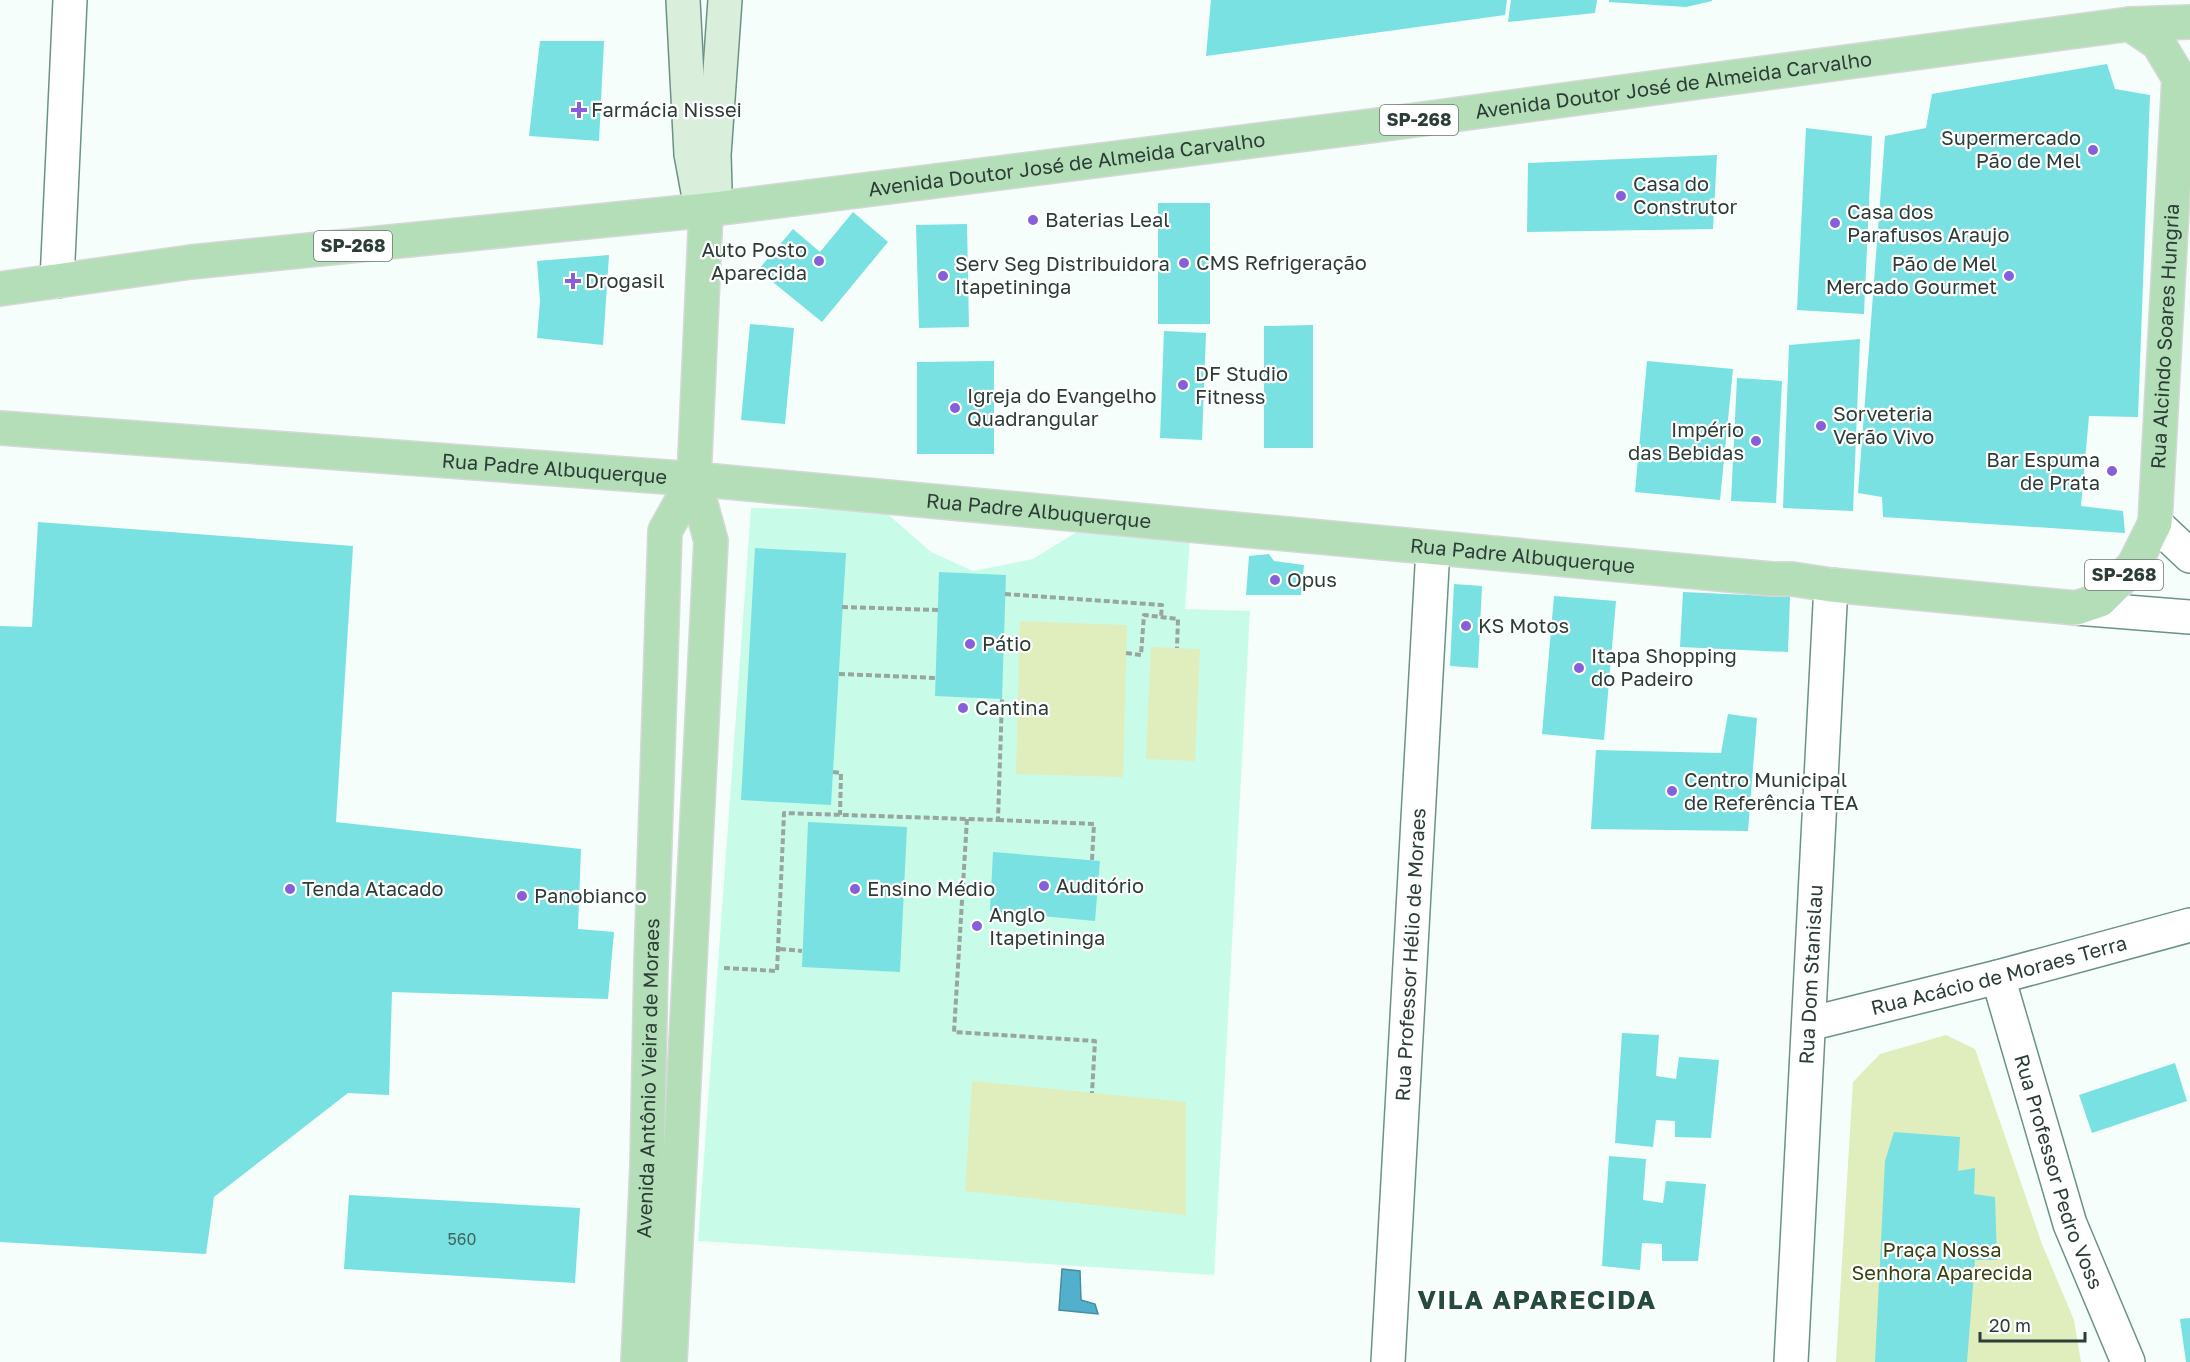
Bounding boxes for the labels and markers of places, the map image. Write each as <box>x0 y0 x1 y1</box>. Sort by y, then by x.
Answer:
place label: Farmácia Nissei <box>591 97 742 121</box>
marker: Farmácia Nissei <box>572 103 586 117</box>
place label: Supermercado Pão de Mel <box>1941 125 2081 172</box>
marker: Supermercado Pão de Mel <box>2086 143 2100 157</box>
place label: Casa do Construtor <box>1633 171 1737 218</box>
marker: Casa do Construtor <box>1614 189 1628 203</box>
place label: Casa dos Parafusos Araujo <box>1847 199 2009 246</box>
place label: Baterias Leal <box>1045 207 1170 231</box>
marker: Baterias Leal <box>1026 213 1040 227</box>
marker: Casa dos Parafusos Araujo <box>1828 216 1842 230</box>
place label: Auto Posto Aparecida <box>701 237 807 284</box>
place label: CMS Refrigeração <box>1196 250 1367 274</box>
place label: Serv Seg Distribuidora Itapetininga <box>955 251 1170 298</box>
place label: Pão de Mel Mercado Gourmet <box>1826 251 1997 298</box>
marker: Auto Posto Aparecida <box>812 254 826 268</box>
marker: CMS Refrigeração <box>1177 256 1191 270</box>
place label: Drogasil <box>585 268 665 292</box>
marker: Serv Seg Distribuidora Itapetininga <box>936 269 950 283</box>
marker: Pão de Mel Mercado Gourmet <box>2002 269 2016 283</box>
marker: Drogasil <box>566 274 580 288</box>
place label: DF Studio Fitness <box>1195 361 1288 408</box>
marker: DF Studio Fitness <box>1176 378 1190 392</box>
place label: Igreja do Evangelho Quadrangular <box>967 383 1157 430</box>
marker: Igreja do Evangelho Quadrangular <box>948 401 962 415</box>
place label: Sorveteria Verão Vivo <box>1833 401 1934 448</box>
place label: Império das Bebidas <box>1628 417 1744 464</box>
marker: Sorveteria Verão Vivo <box>1814 419 1828 433</box>
marker: Império das Bebidas <box>1749 434 1763 448</box>
place label: Bar Espuma de Prata <box>1986 447 2100 494</box>
marker: Bar Espuma de Prata <box>2105 464 2119 478</box>
place label: Opus <box>1287 567 1337 591</box>
marker: Opus <box>1268 573 1282 587</box>
place label: KS Motos <box>1478 613 1569 637</box>
marker: KS Motos <box>1459 619 1473 633</box>
place label: Pátio <box>982 631 1031 655</box>
marker: Pátio <box>963 637 977 651</box>
place label: Itapa Shopping do Padeiro <box>1591 643 1737 690</box>
marker: Itapa Shopping do Padeiro <box>1572 661 1586 675</box>
place label: Cantina <box>975 695 1049 719</box>
marker: Cantina <box>956 701 970 715</box>
place label: Centro Municipal de Referência TEA <box>1684 767 1858 814</box>
marker: Centro Municipal de Referência TEA <box>1665 784 1679 798</box>
place label: Auditório <box>1056 873 1144 897</box>
place label: Tenda Atacado <box>302 876 444 900</box>
place label: Ensino Médio <box>867 876 995 900</box>
marker: Auditório <box>1037 879 1051 893</box>
marker: Tenda Atacado <box>283 882 297 896</box>
marker: Ensino Médio <box>848 882 862 896</box>
place label: Panobianco <box>534 883 647 907</box>
marker: Panobianco <box>515 889 529 903</box>
place label: Anglo Itapetininga <box>989 902 1105 949</box>
marker: Anglo Itapetininga <box>970 919 984 933</box>

